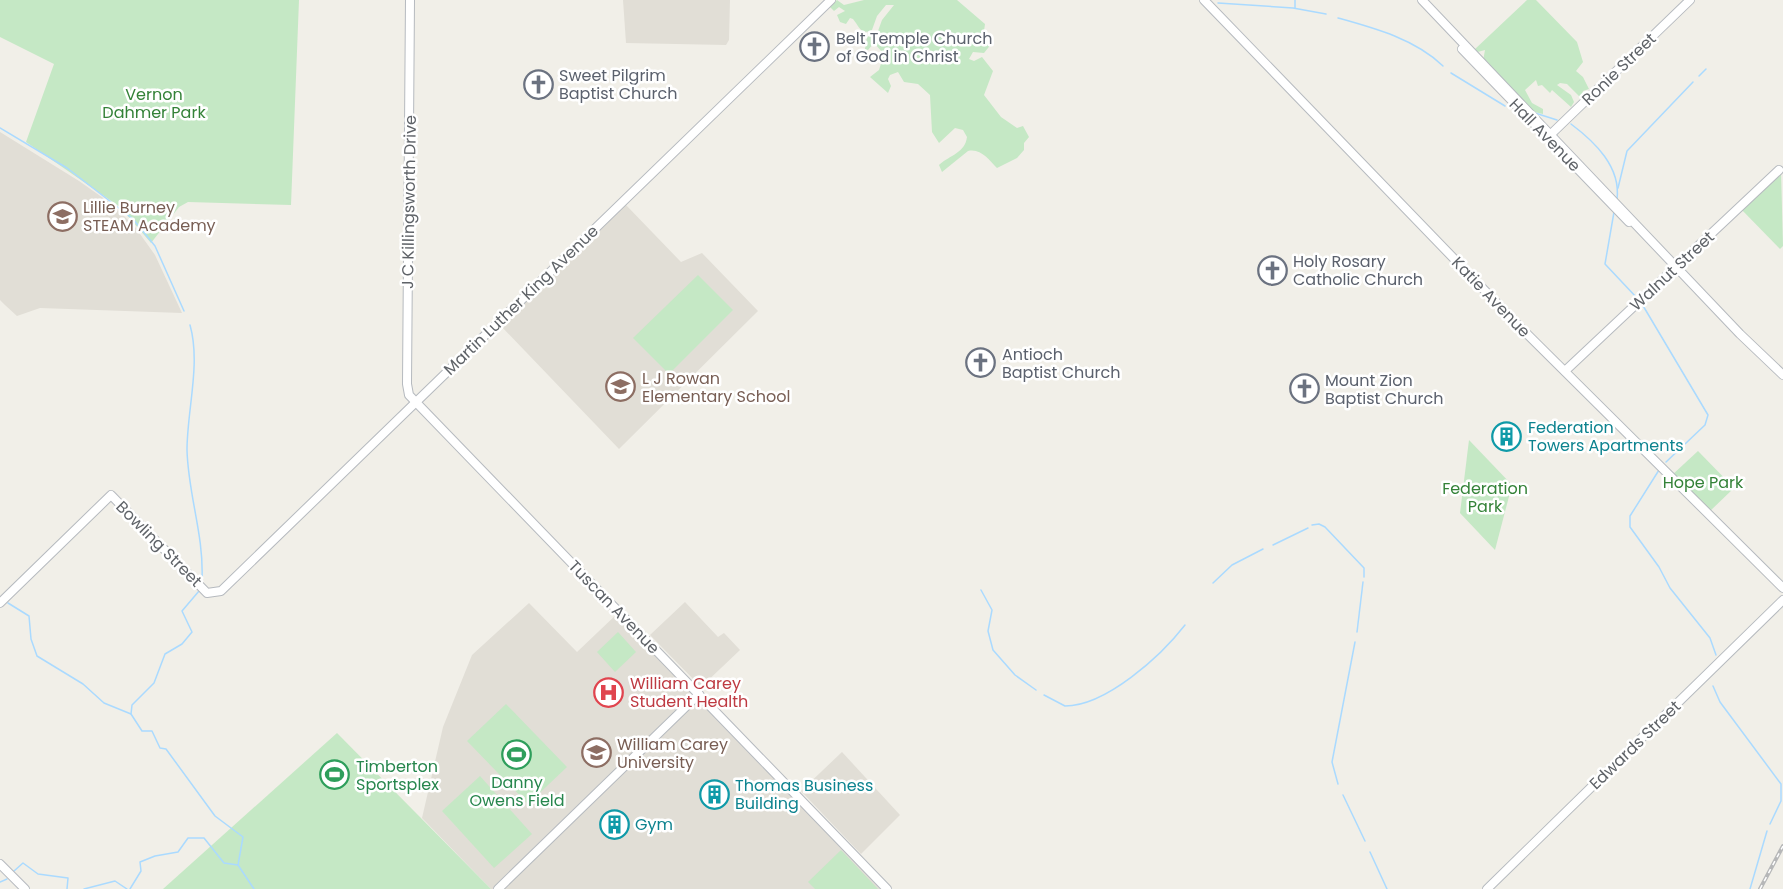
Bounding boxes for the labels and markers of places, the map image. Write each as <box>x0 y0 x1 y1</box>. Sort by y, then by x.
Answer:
place label: Belt Temple Church of God in Christ <box>836 27 993 68</box>
church icon: Belt Temple Church of God in Christ <box>799 31 831 63</box>
place label: Sweet Pilgrim Baptist Church <box>559 64 677 105</box>
church icon: Sweet Pilgrim Baptist Church <box>522 68 554 100</box>
place label: Lillie Burney STEAM Academy <box>83 196 216 237</box>
school or university icon: Lillie Burney STEAM Academy <box>46 200 78 232</box>
place label: Holy Rosary Catholic Church <box>1293 250 1423 291</box>
church icon: Holy Rosary Catholic Church <box>1256 254 1288 286</box>
place label: Antioch Baptist Church <box>1002 343 1120 384</box>
church icon: Antioch Baptist Church <box>965 347 997 379</box>
place label: L J Rowan Elementary School <box>642 367 790 408</box>
place label: Mount Zion Baptist Church <box>1325 369 1443 410</box>
school or university icon: L J Rowan Elementary School <box>605 371 637 403</box>
church icon: Mount Zion Baptist Church <box>1288 373 1320 405</box>
place label: Federation Towers Apartments <box>1528 416 1684 457</box>
building icon: Federation Towers Apartments <box>1491 420 1523 452</box>
place label: William Carey Student Health <box>630 672 748 713</box>
hospital icon: William Carey Student Health <box>593 676 625 708</box>
place label: William Carey University <box>617 733 728 774</box>
school or university icon: William Carey University <box>580 737 612 769</box>
sports icon: Danny Owens Field <box>501 738 533 770</box>
place label: Timberton Sportsplex <box>356 755 439 796</box>
sports icon: Timberton Sportsplex <box>319 759 351 791</box>
place label: Danny Owens Field <box>469 771 565 812</box>
place label: Thomas Business Building <box>735 774 873 815</box>
building icon: Thomas Business Building <box>698 778 730 810</box>
building icon: Gym <box>598 808 630 840</box>
place label: Gym <box>635 813 673 836</box>

